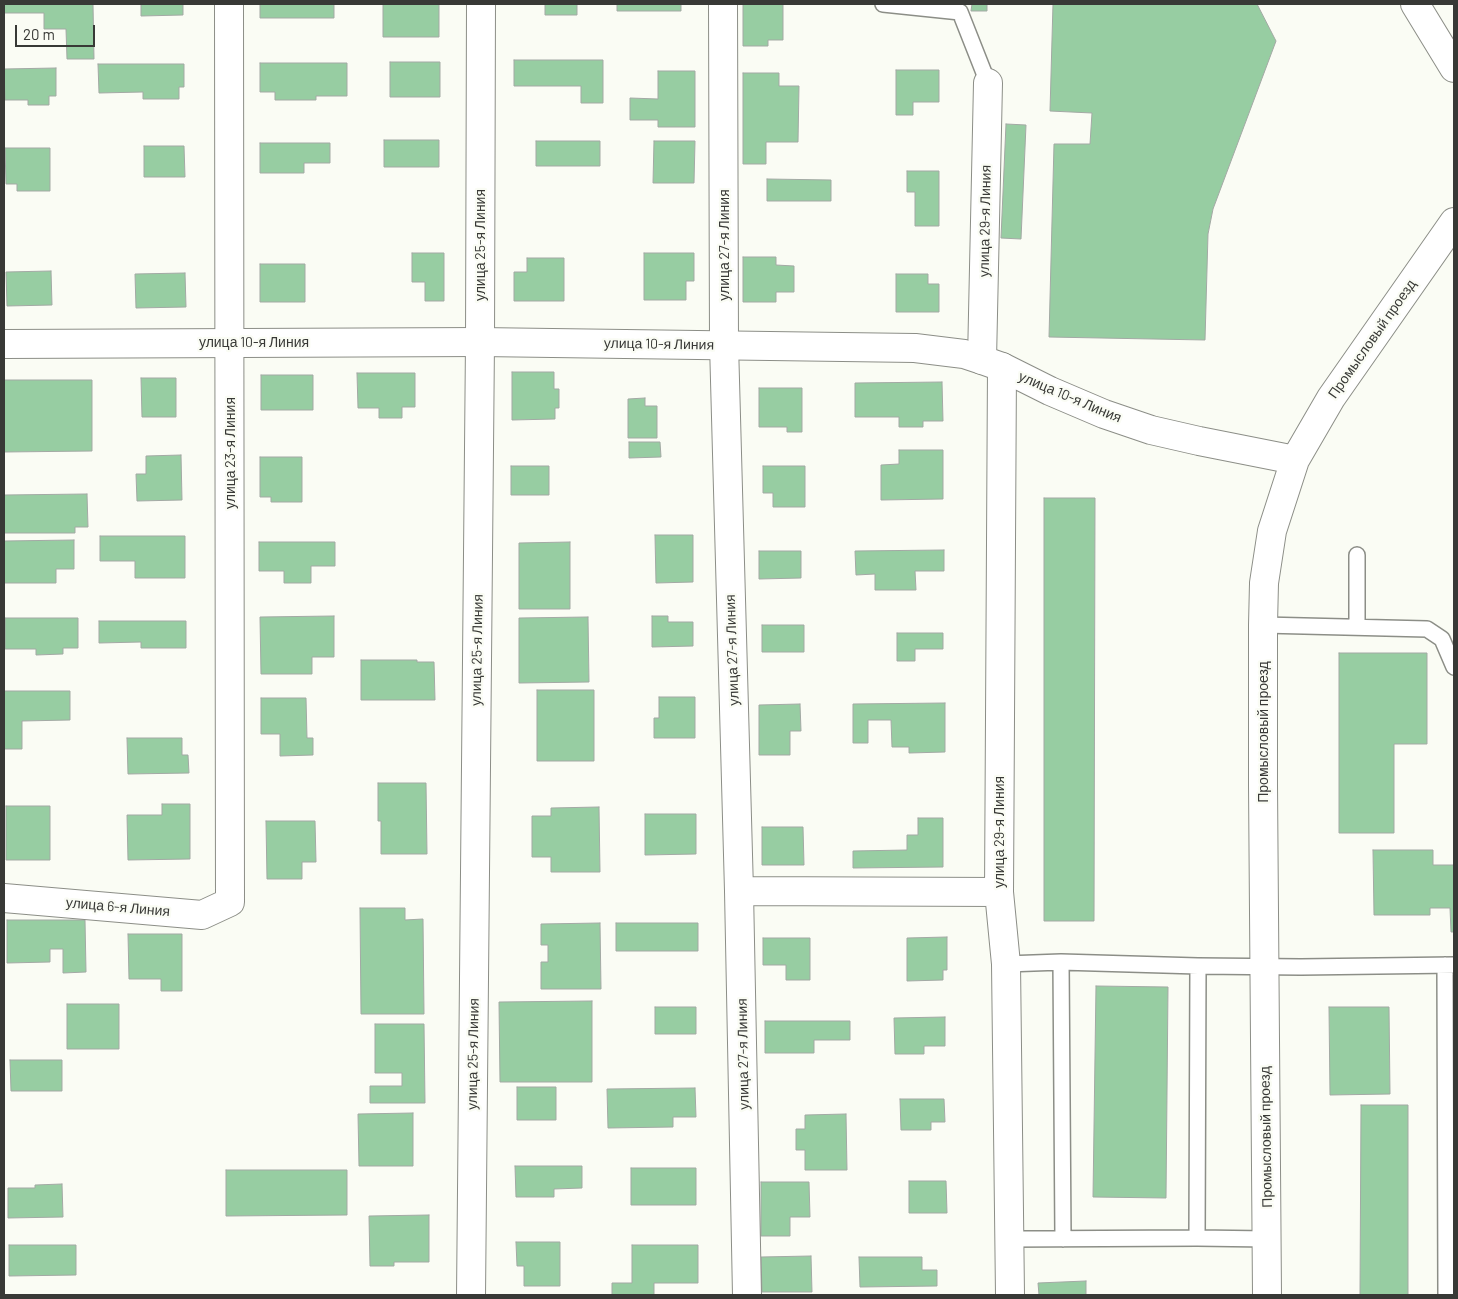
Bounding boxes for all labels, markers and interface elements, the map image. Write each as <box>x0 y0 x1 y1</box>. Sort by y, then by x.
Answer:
scale bar <box>18 15 98 47</box>
text: 20 m <box>23 25 55 43</box>
street label: улица 29-я Линия <box>976 165 994 277</box>
street label: улица 25-я Линия <box>472 189 488 301</box>
street label: улица 27-я Линия <box>716 189 732 301</box>
street label: Промысловый проезд <box>1325 276 1419 402</box>
street label: улица 10-я Линия <box>199 334 309 350</box>
street label: улица 10-я Линия <box>604 335 714 353</box>
street label: улица 10-я Линия <box>1016 368 1124 426</box>
street label: улица 23-я Линия <box>222 397 238 509</box>
street label: улица 25-я Линия <box>468 594 486 706</box>
street label: улица 27-я Линия <box>722 594 742 706</box>
street label: Промысловый проезд <box>1255 661 1271 803</box>
street label: улица 29-я Линия <box>991 776 1007 888</box>
street label: улица 6-я Линия <box>65 894 171 920</box>
street label: улица 25-я Линия <box>464 998 482 1110</box>
street label: улица 27-я Линия <box>734 998 752 1110</box>
street label: Промысловый проезд <box>1256 1066 1276 1208</box>

